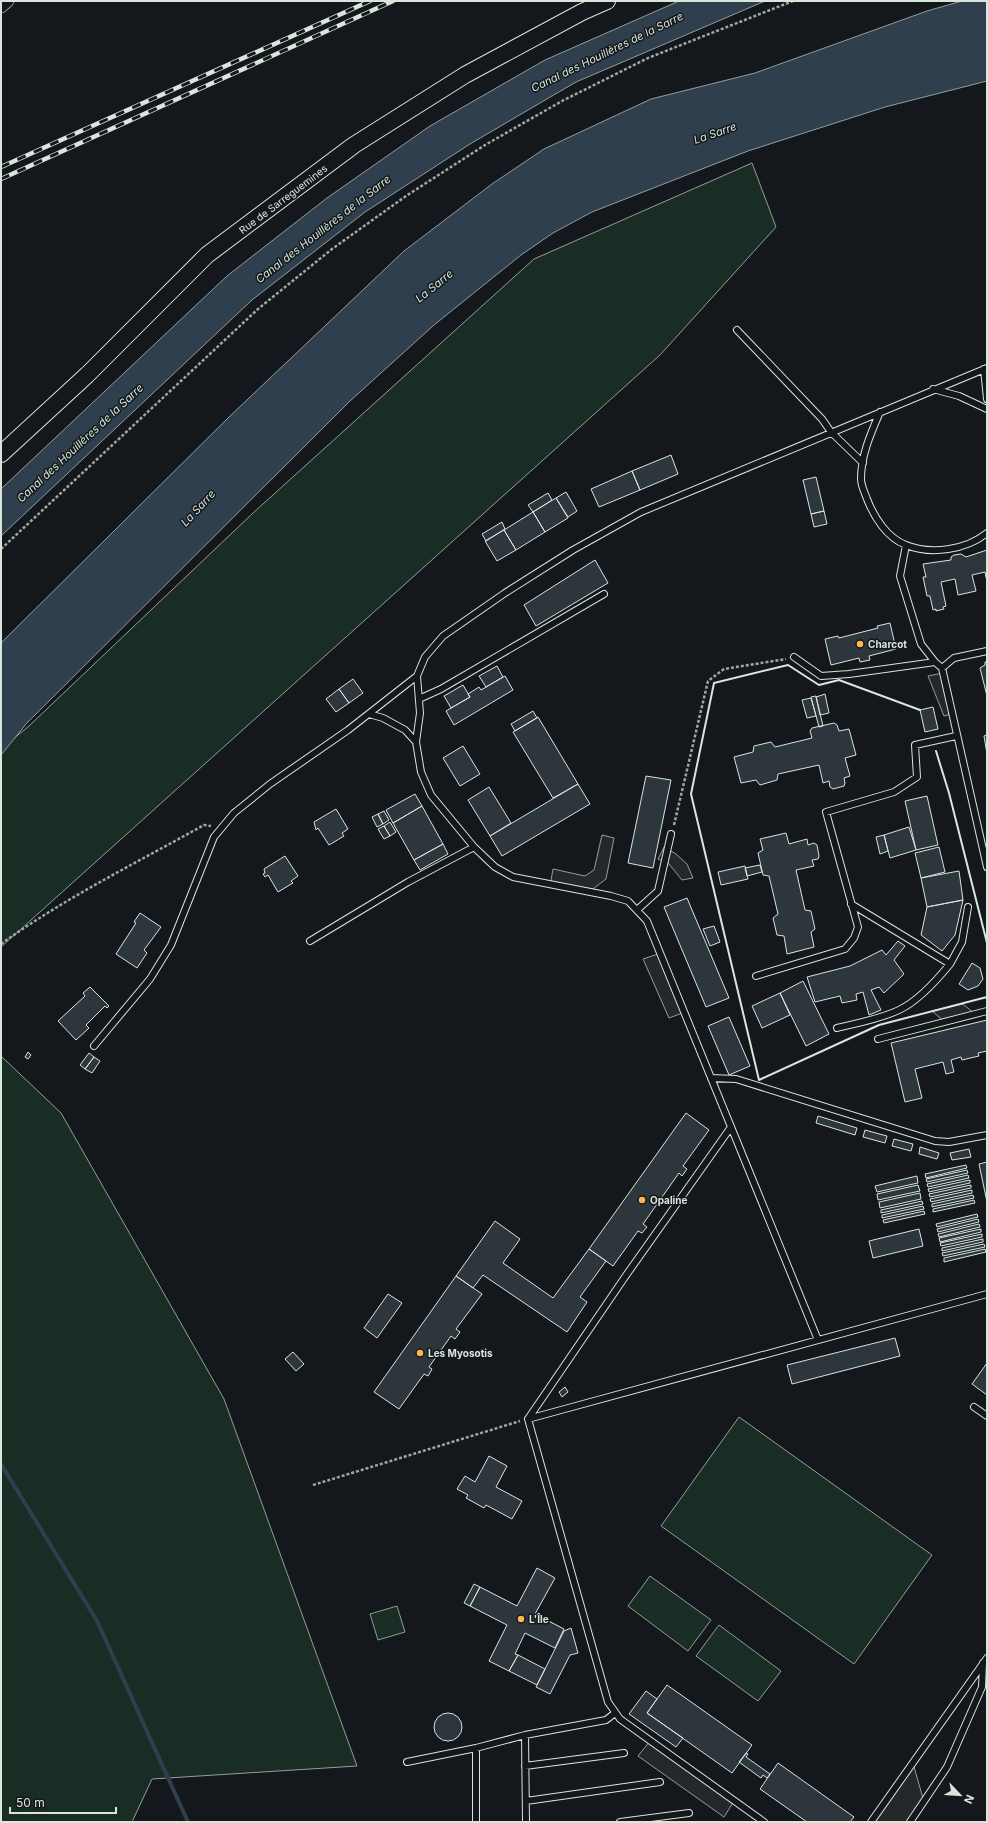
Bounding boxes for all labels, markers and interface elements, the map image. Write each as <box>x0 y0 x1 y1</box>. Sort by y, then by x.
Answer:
water label: Canal des Houillères de la Sarre <box>529 9 685 95</box>
water label: La Sarre <box>692 119 738 147</box>
street label: Rue de Sarreguemines <box>237 162 329 236</box>
water label: Canal des Houillères de la Sarre <box>253 172 393 286</box>
water label: La Sarre <box>412 267 456 305</box>
water label: Canal des Houillères de la Sarre <box>14 381 146 505</box>
water label: La Sarre <box>178 487 218 529</box>
place label: Charcot <box>868 638 907 650</box>
marker: Charcot <box>855 639 865 649</box>
place label: Opaline <box>650 1194 688 1206</box>
marker: Opaline <box>637 1195 647 1205</box>
place label: Les Myosotis <box>428 1347 493 1360</box>
marker: Les Myosotis <box>415 1348 425 1358</box>
place label: L'Île <box>529 1613 549 1625</box>
marker: L'Île <box>516 1614 526 1624</box>
north arrow <box>940 1775 980 1815</box>
scale bar <box>10 1789 116 1815</box>
text: N <box>961 1792 977 1806</box>
text: 50 m <box>16 1795 45 1810</box>

